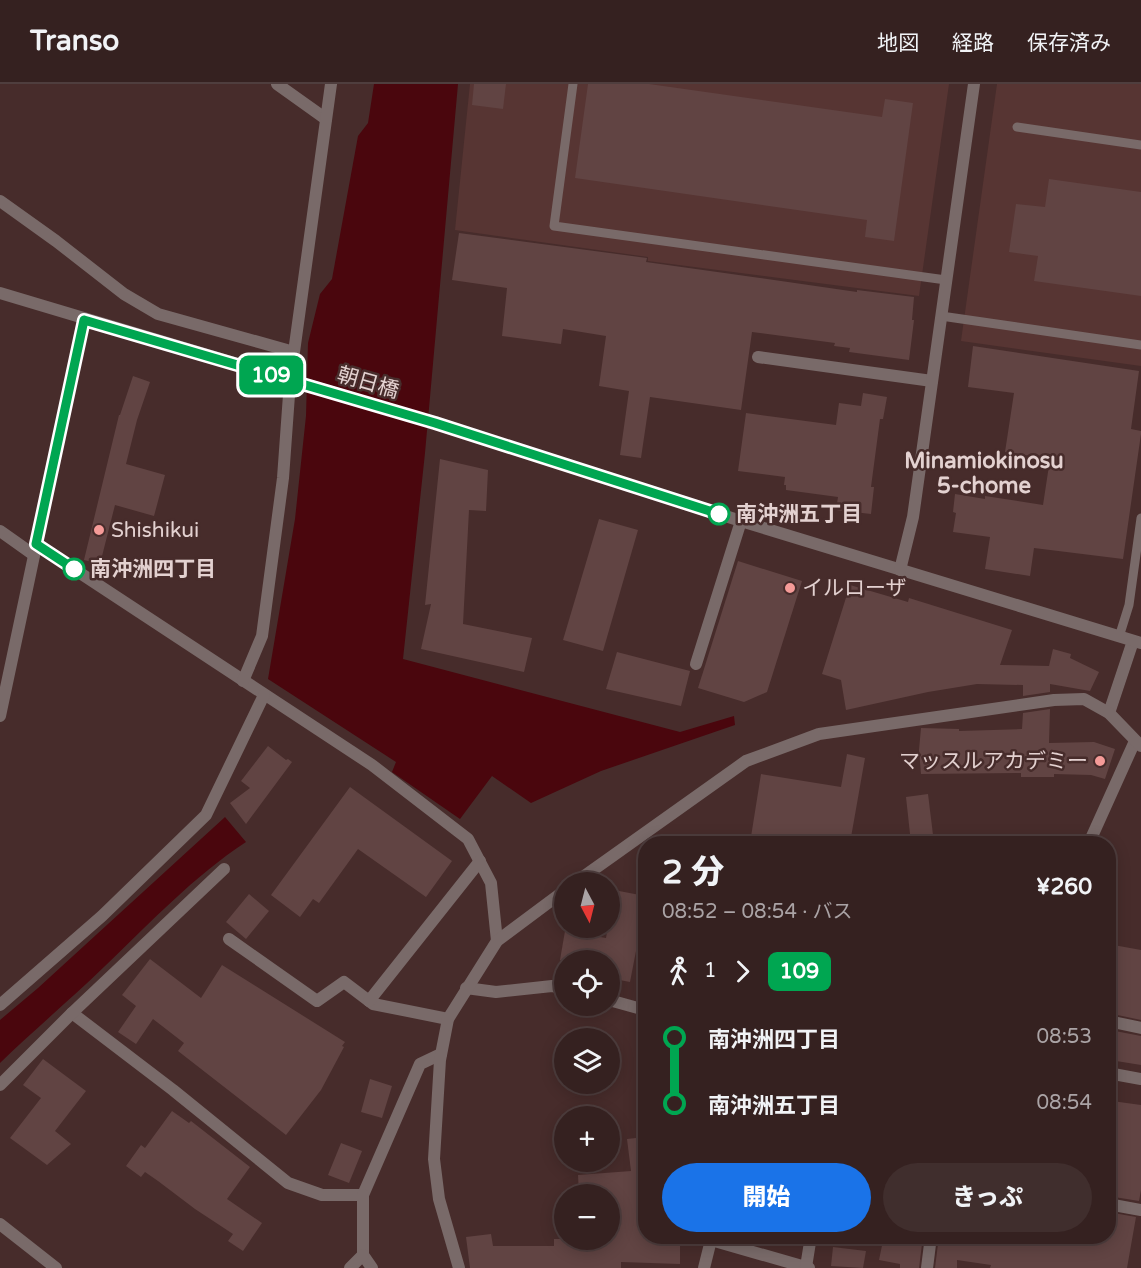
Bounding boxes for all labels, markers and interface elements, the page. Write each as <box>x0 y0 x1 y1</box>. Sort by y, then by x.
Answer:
text: Transo <box>30 24 119 58</box>
text: 地図 <box>877 31 919 56</box>
text: 経路 <box>952 31 994 56</box>
text: 保存済み <box>1027 31 1111 56</box>
line badge: 109 <box>236 356 306 394</box>
street label: 朝日橋 <box>334 362 402 404</box>
text: 109 <box>251 363 291 388</box>
district label: Minamiokinosu 5-chome <box>904 448 1064 499</box>
place label: 南沖洲五丁目 <box>736 502 862 527</box>
marker: 南沖洲五丁目 <box>708 503 730 525</box>
place label: Shishikui <box>111 518 199 543</box>
marker: Shishikui <box>92 523 106 537</box>
place label: 南沖洲四丁目 <box>90 557 216 582</box>
marker: 南沖洲四丁目 <box>63 558 85 580</box>
place label: イルローザ <box>802 576 907 601</box>
marker: イルローザ <box>783 581 797 595</box>
place label: マッスルアカデミー <box>899 749 1088 774</box>
marker: マッスルアカデミー <box>1093 754 1107 768</box>
text: 2 分 <box>662 853 724 892</box>
north arrow <box>554 872 620 938</box>
map controls <box>554 872 620 1250</box>
text: ¥260 <box>1036 874 1092 900</box>
text: 08:52 – 08:54 · バス <box>662 900 853 924</box>
button: locate <box>554 950 620 1016</box>
icon: walk <box>662 955 695 988</box>
icon: forward <box>726 955 759 988</box>
text: 1 <box>704 959 717 983</box>
text: 109 <box>780 959 819 984</box>
text: 08:53 <box>1037 1025 1092 1049</box>
text: 南沖洲四丁目 <box>708 1027 840 1053</box>
button: layers <box>554 1028 620 1094</box>
text: 08:54 <box>1037 1091 1092 1115</box>
text: 南沖洲五丁目 <box>708 1093 840 1119</box>
button: + <box>554 1106 620 1172</box>
button: 開始 <box>662 1163 871 1232</box>
button: きっぷ <box>883 1163 1092 1232</box>
button: − <box>554 1184 620 1250</box>

